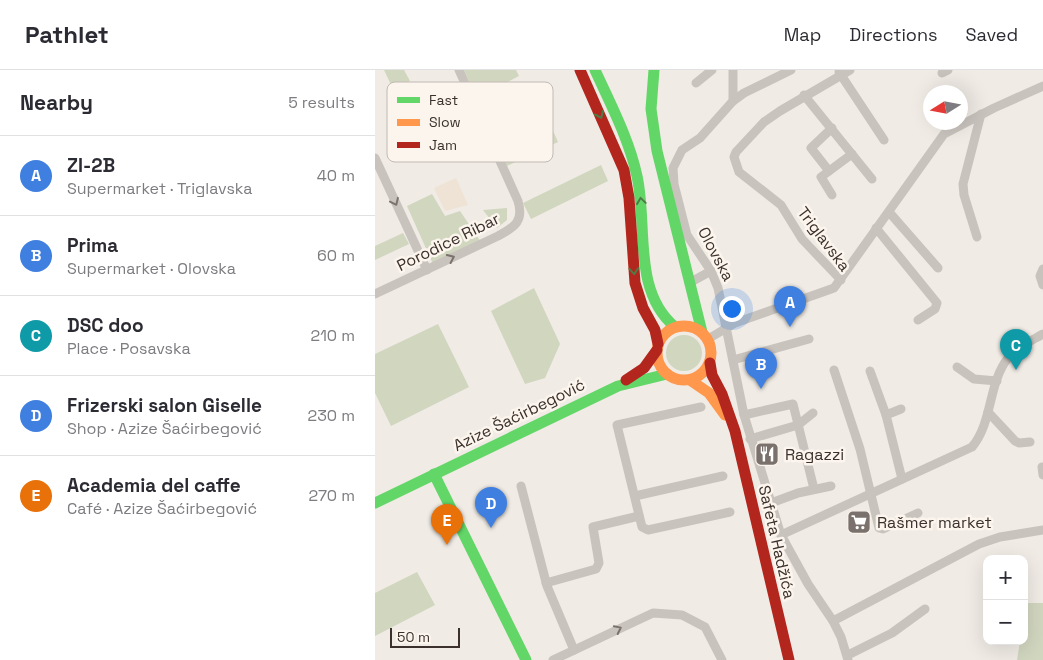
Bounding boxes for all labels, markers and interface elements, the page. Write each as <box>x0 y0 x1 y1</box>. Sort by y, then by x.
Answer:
text: Pathlet <box>25 19 109 50</box>
text: Map <box>784 23 821 46</box>
text: Directions <box>849 23 938 46</box>
text: Saved <box>966 23 1018 46</box>
legend <box>387 82 553 162</box>
north arrow <box>923 85 968 130</box>
text: Nearby <box>20 89 93 116</box>
text: Fast <box>429 91 458 109</box>
text: 5 results <box>288 92 355 113</box>
one-way arrow <box>593 110 604 119</box>
text: Slow <box>429 113 461 131</box>
text: Jam <box>429 136 457 154</box>
text: ZI-2B <box>67 153 115 178</box>
text: A <box>31 165 41 186</box>
text: 40 m <box>317 165 355 186</box>
text: Supermarket · Triglavska <box>67 178 252 199</box>
one-way arrow <box>636 196 647 204</box>
one-way arrow <box>389 197 400 206</box>
street label: Triglavska <box>793 203 855 275</box>
street label: Porodice Ribar <box>393 208 503 276</box>
street label: Olovska <box>693 223 739 285</box>
text: Prima <box>67 233 118 258</box>
text: B <box>31 245 41 266</box>
text: 60 m <box>317 245 355 266</box>
one-way arrow <box>446 254 455 265</box>
text: Supermarket · Olovska <box>67 258 236 279</box>
one-way arrow <box>629 268 640 276</box>
pin: A <box>774 286 806 327</box>
your location <box>719 296 745 322</box>
text: DSC doo <box>67 313 144 338</box>
text: C <box>31 325 41 346</box>
text: 210 m <box>311 325 355 346</box>
pin: C <box>1000 329 1032 370</box>
text: Place · Posavska <box>67 338 191 359</box>
pin: B <box>745 348 777 389</box>
street label: Azize Šaćirbegović <box>450 374 588 456</box>
text: Frizerski salon Giselle <box>67 393 262 418</box>
text: D <box>31 405 41 426</box>
text: 230 m <box>308 405 355 426</box>
text: Shop · Azize Šaćirbegović <box>67 418 262 439</box>
restaurant icon: Ragazzi <box>754 441 780 467</box>
place label: Ragazzi <box>785 444 844 465</box>
text: Academia del caffe <box>67 473 241 498</box>
street label: Safeta Hadžića <box>754 483 800 601</box>
text: E <box>32 485 40 506</box>
text: 270 m <box>308 485 355 506</box>
pin: D <box>475 487 507 528</box>
text: Café · Azize Šaćirbegović <box>67 498 257 519</box>
pin: E <box>431 504 463 545</box>
supermarket icon: Rašmer market <box>846 509 872 535</box>
place label: Rašmer market <box>877 512 992 533</box>
map controls <box>983 555 1028 645</box>
button: + <box>983 555 1028 600</box>
button: − <box>983 600 1028 645</box>
scale bar <box>390 625 460 648</box>
one-way arrow <box>613 625 622 635</box>
text: 50 m <box>397 628 430 646</box>

